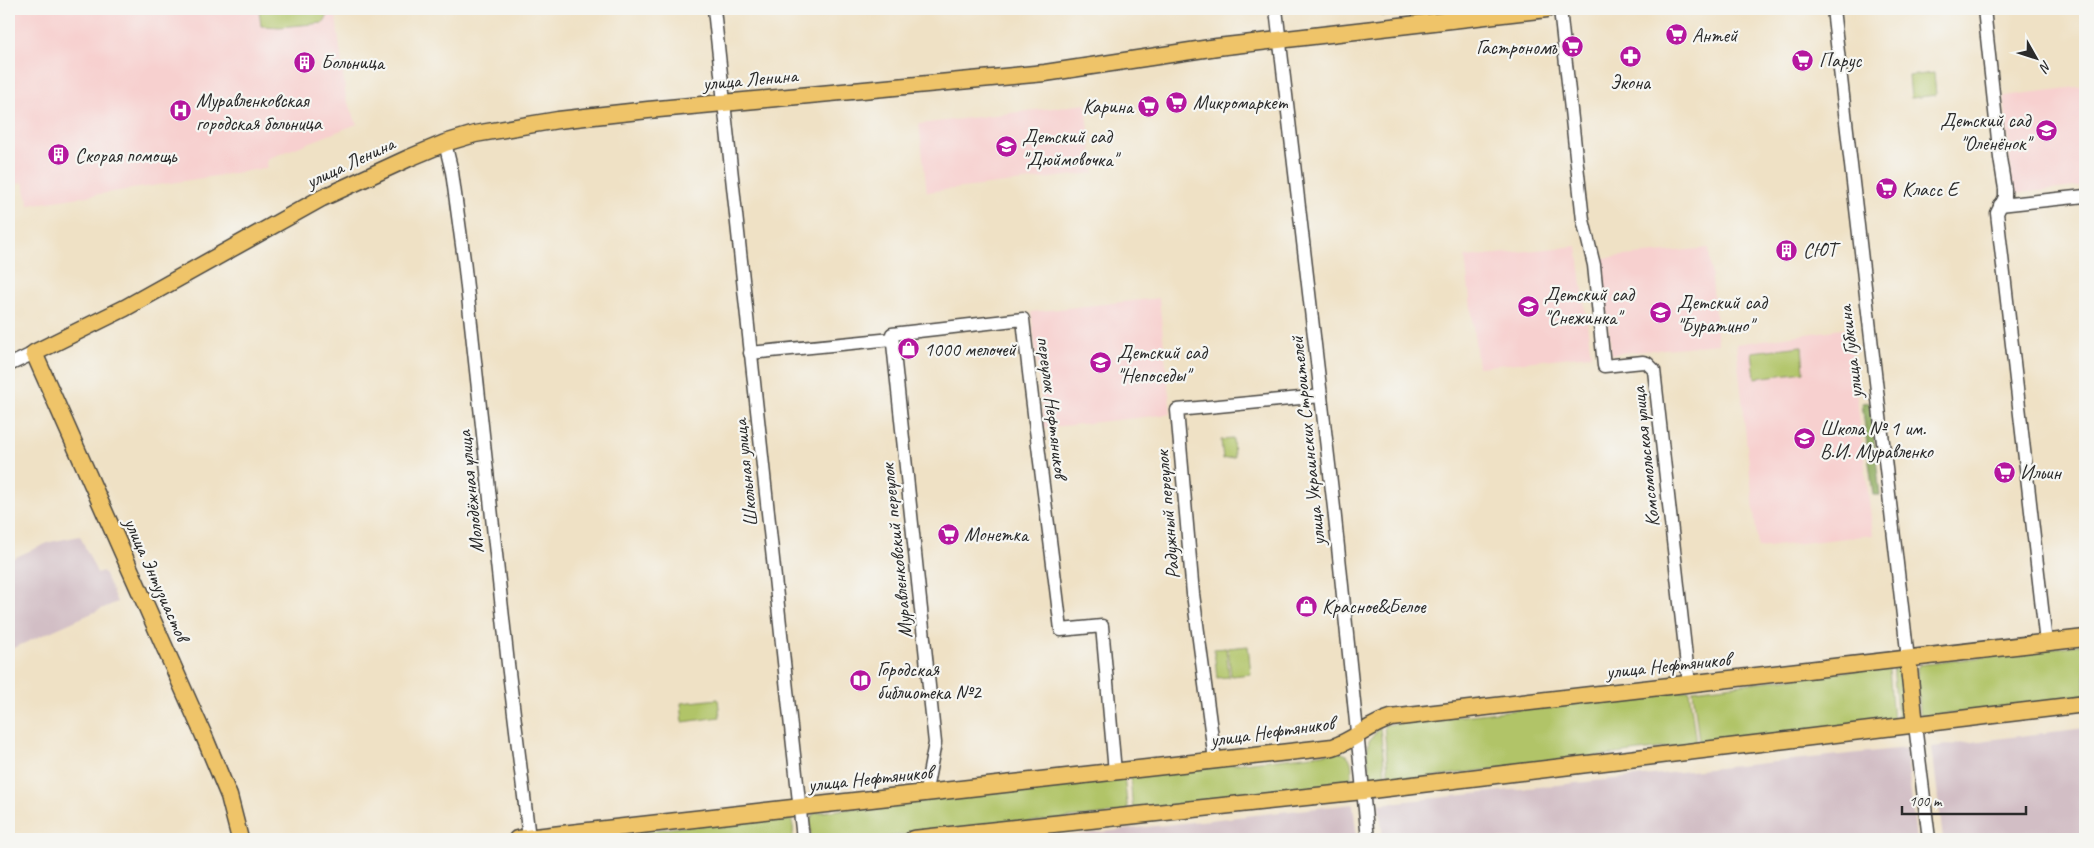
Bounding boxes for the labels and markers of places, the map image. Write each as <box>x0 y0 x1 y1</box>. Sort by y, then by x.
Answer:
supermarket icon: Антей <box>1664 23 1688 47</box>
place label: Антей <box>1692 23 1739 48</box>
place label: Гастрономъ <box>1476 35 1558 60</box>
supermarket icon: Гастрономъ <box>1561 35 1585 59</box>
pharmacy icon: Экона <box>1618 44 1642 68</box>
supermarket icon: Парус <box>1791 48 1815 72</box>
place label: Парус <box>1819 48 1862 73</box>
building icon: Больница <box>293 50 317 74</box>
place label: Больница <box>321 50 386 75</box>
place label: Экона <box>1610 70 1652 95</box>
place label: Муравленковская городская больница <box>196 88 323 136</box>
supermarket icon: Микромаркет <box>1165 90 1189 114</box>
place label: Микромаркет <box>1193 90 1289 115</box>
place label: Карина <box>1083 94 1135 119</box>
supermarket icon: Карина <box>1137 94 1161 118</box>
hospital icon: Муравленковская городская больница <box>168 99 192 123</box>
place label: Детский сад "Оленёнок" <box>1940 108 2034 156</box>
school or university icon: Детский сад "Оленёнок" <box>2034 119 2058 143</box>
place label: Детский сад "Дюймовочка" <box>1022 124 1121 172</box>
school or university icon: Детский сад "Дюймовочка" <box>994 135 1018 159</box>
building icon: Скорая помощь <box>47 143 71 167</box>
place label: Скорая помощь <box>75 143 178 168</box>
supermarket icon: Класс Е <box>1874 177 1898 201</box>
place label: Класс Е <box>1902 177 1960 202</box>
building icon: СЮТ <box>1775 238 1799 262</box>
place label: СЮТ <box>1803 238 1841 263</box>
place label: Детский сад "Снежинка" <box>1544 282 1635 330</box>
place label: Детский сад "Буратино" <box>1677 290 1768 338</box>
school or university icon: Детский сад "Снежинка" <box>1516 294 1540 318</box>
school or university icon: Детский сад "Буратино" <box>1649 301 1673 325</box>
shop icon: 1000 мелочей <box>896 337 920 361</box>
place label: 1000 мелочей <box>924 337 1018 362</box>
place label: Детский сад "Непоседы" <box>1117 340 1208 388</box>
school or university icon: Детский сад "Непоседы" <box>1089 351 1113 375</box>
place label: Школа № 1 им. В.И. Муравленко <box>1820 416 1934 464</box>
school or university icon: Школа № 1 им. В.И. Муравленко <box>1792 427 1816 451</box>
supermarket icon: Ильин <box>1992 460 2016 484</box>
place label: Ильин <box>2020 460 2062 485</box>
supermarket icon: Монетка <box>936 522 960 546</box>
place label: Монетка <box>964 522 1030 547</box>
shop icon: Красное&Белое <box>1294 594 1318 618</box>
place label: Красное&Белое <box>1322 594 1427 619</box>
place label: Городская библиотека №2 <box>877 657 983 705</box>
library icon: Городская библиотека №2 <box>849 669 873 693</box>

